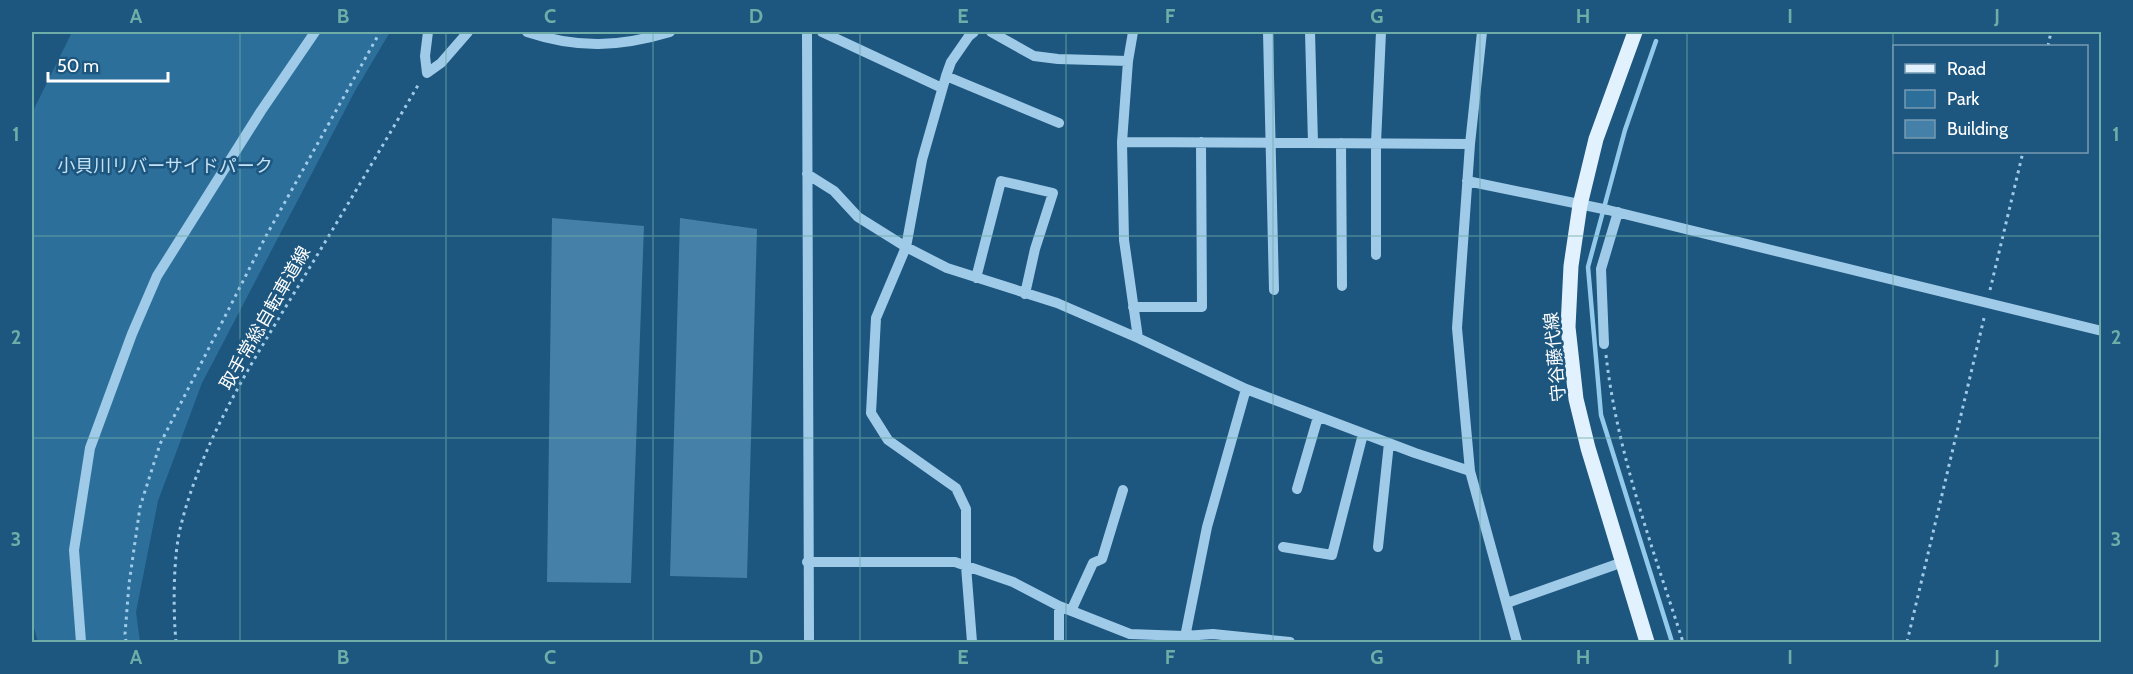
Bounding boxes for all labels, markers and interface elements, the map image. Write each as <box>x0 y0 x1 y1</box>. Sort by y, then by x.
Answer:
text: A <box>130 4 143 28</box>
text: B <box>337 4 349 28</box>
text: C <box>544 4 556 28</box>
text: D <box>749 4 763 28</box>
text: E <box>957 4 969 28</box>
text: F <box>1165 4 1176 28</box>
text: G <box>1370 4 1384 28</box>
text: H <box>1576 4 1590 28</box>
text: I <box>1787 4 1793 28</box>
text: J <box>1993 4 2000 28</box>
scale bar <box>48 45 168 83</box>
legend <box>1893 45 2088 153</box>
text: 50 m <box>57 55 99 77</box>
text: Road <box>1947 58 1986 80</box>
text: Park <box>1947 88 1980 110</box>
text: Building <box>1947 118 2009 140</box>
text: 1 <box>12 122 20 146</box>
text: 1 <box>2112 122 2120 146</box>
park label: 小貝川リバーサイドパーク <box>57 155 273 177</box>
street label: 取手常総自転車道線 <box>215 242 315 394</box>
street label: 守谷藤代線 <box>1540 311 1570 403</box>
text: 2 <box>11 325 21 349</box>
text: 2 <box>2111 325 2121 349</box>
text: 3 <box>11 527 21 551</box>
text: 3 <box>2111 527 2121 551</box>
text: A <box>130 645 143 669</box>
text: B <box>337 645 349 669</box>
text: C <box>544 645 556 669</box>
text: D <box>749 645 763 669</box>
text: E <box>957 645 969 669</box>
text: F <box>1165 645 1176 669</box>
text: G <box>1370 645 1384 669</box>
text: H <box>1576 645 1590 669</box>
text: I <box>1787 645 1793 669</box>
text: J <box>1993 645 2000 669</box>

